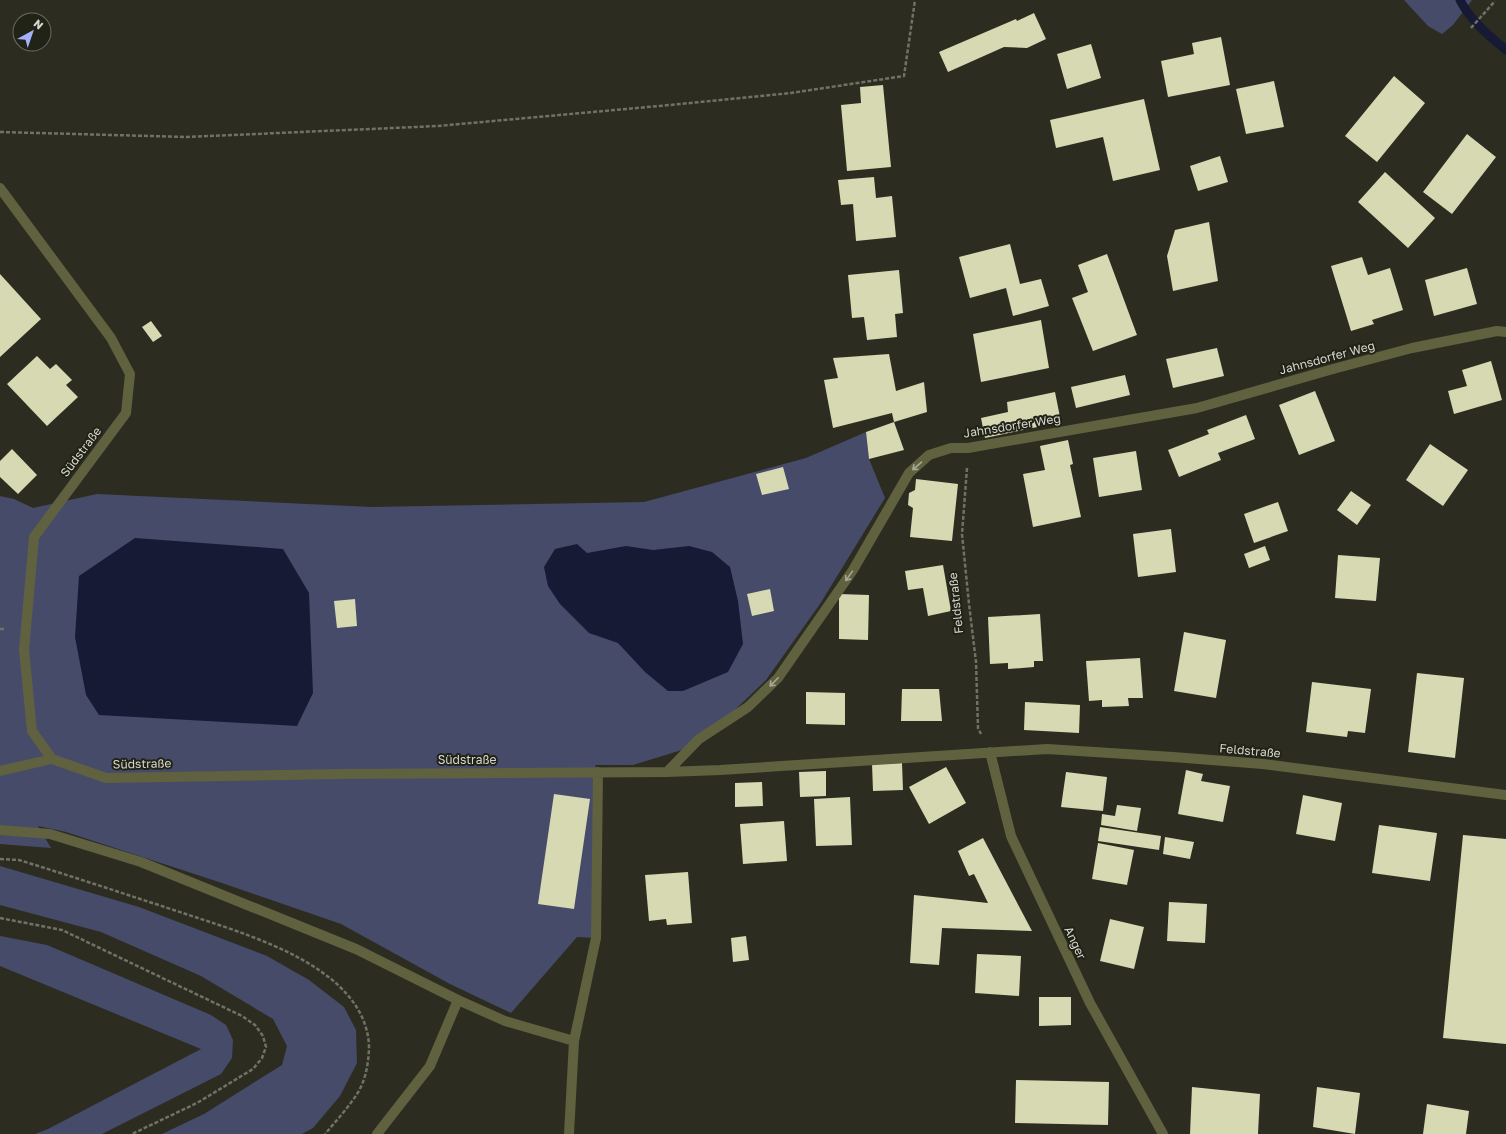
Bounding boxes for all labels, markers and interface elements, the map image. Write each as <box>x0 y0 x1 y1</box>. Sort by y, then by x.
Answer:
north arrow <box>12 12 52 52</box>
text: N <box>31 16 46 32</box>
street label: Jahnsdorfer Weg <box>1277 338 1376 377</box>
street label: Jahnsdorfer Weg <box>962 410 1062 441</box>
street label: Südstraße <box>57 424 104 480</box>
one-way arrow <box>912 462 922 471</box>
one-way arrow <box>845 571 853 582</box>
street label: Feldstraße <box>945 572 966 634</box>
one-way arrow <box>769 677 779 687</box>
street label: Feldstraße <box>1219 740 1281 761</box>
street label: Südstraße <box>438 752 496 767</box>
street label: Südstraße <box>112 755 172 772</box>
street label: Anger <box>1061 924 1090 962</box>

